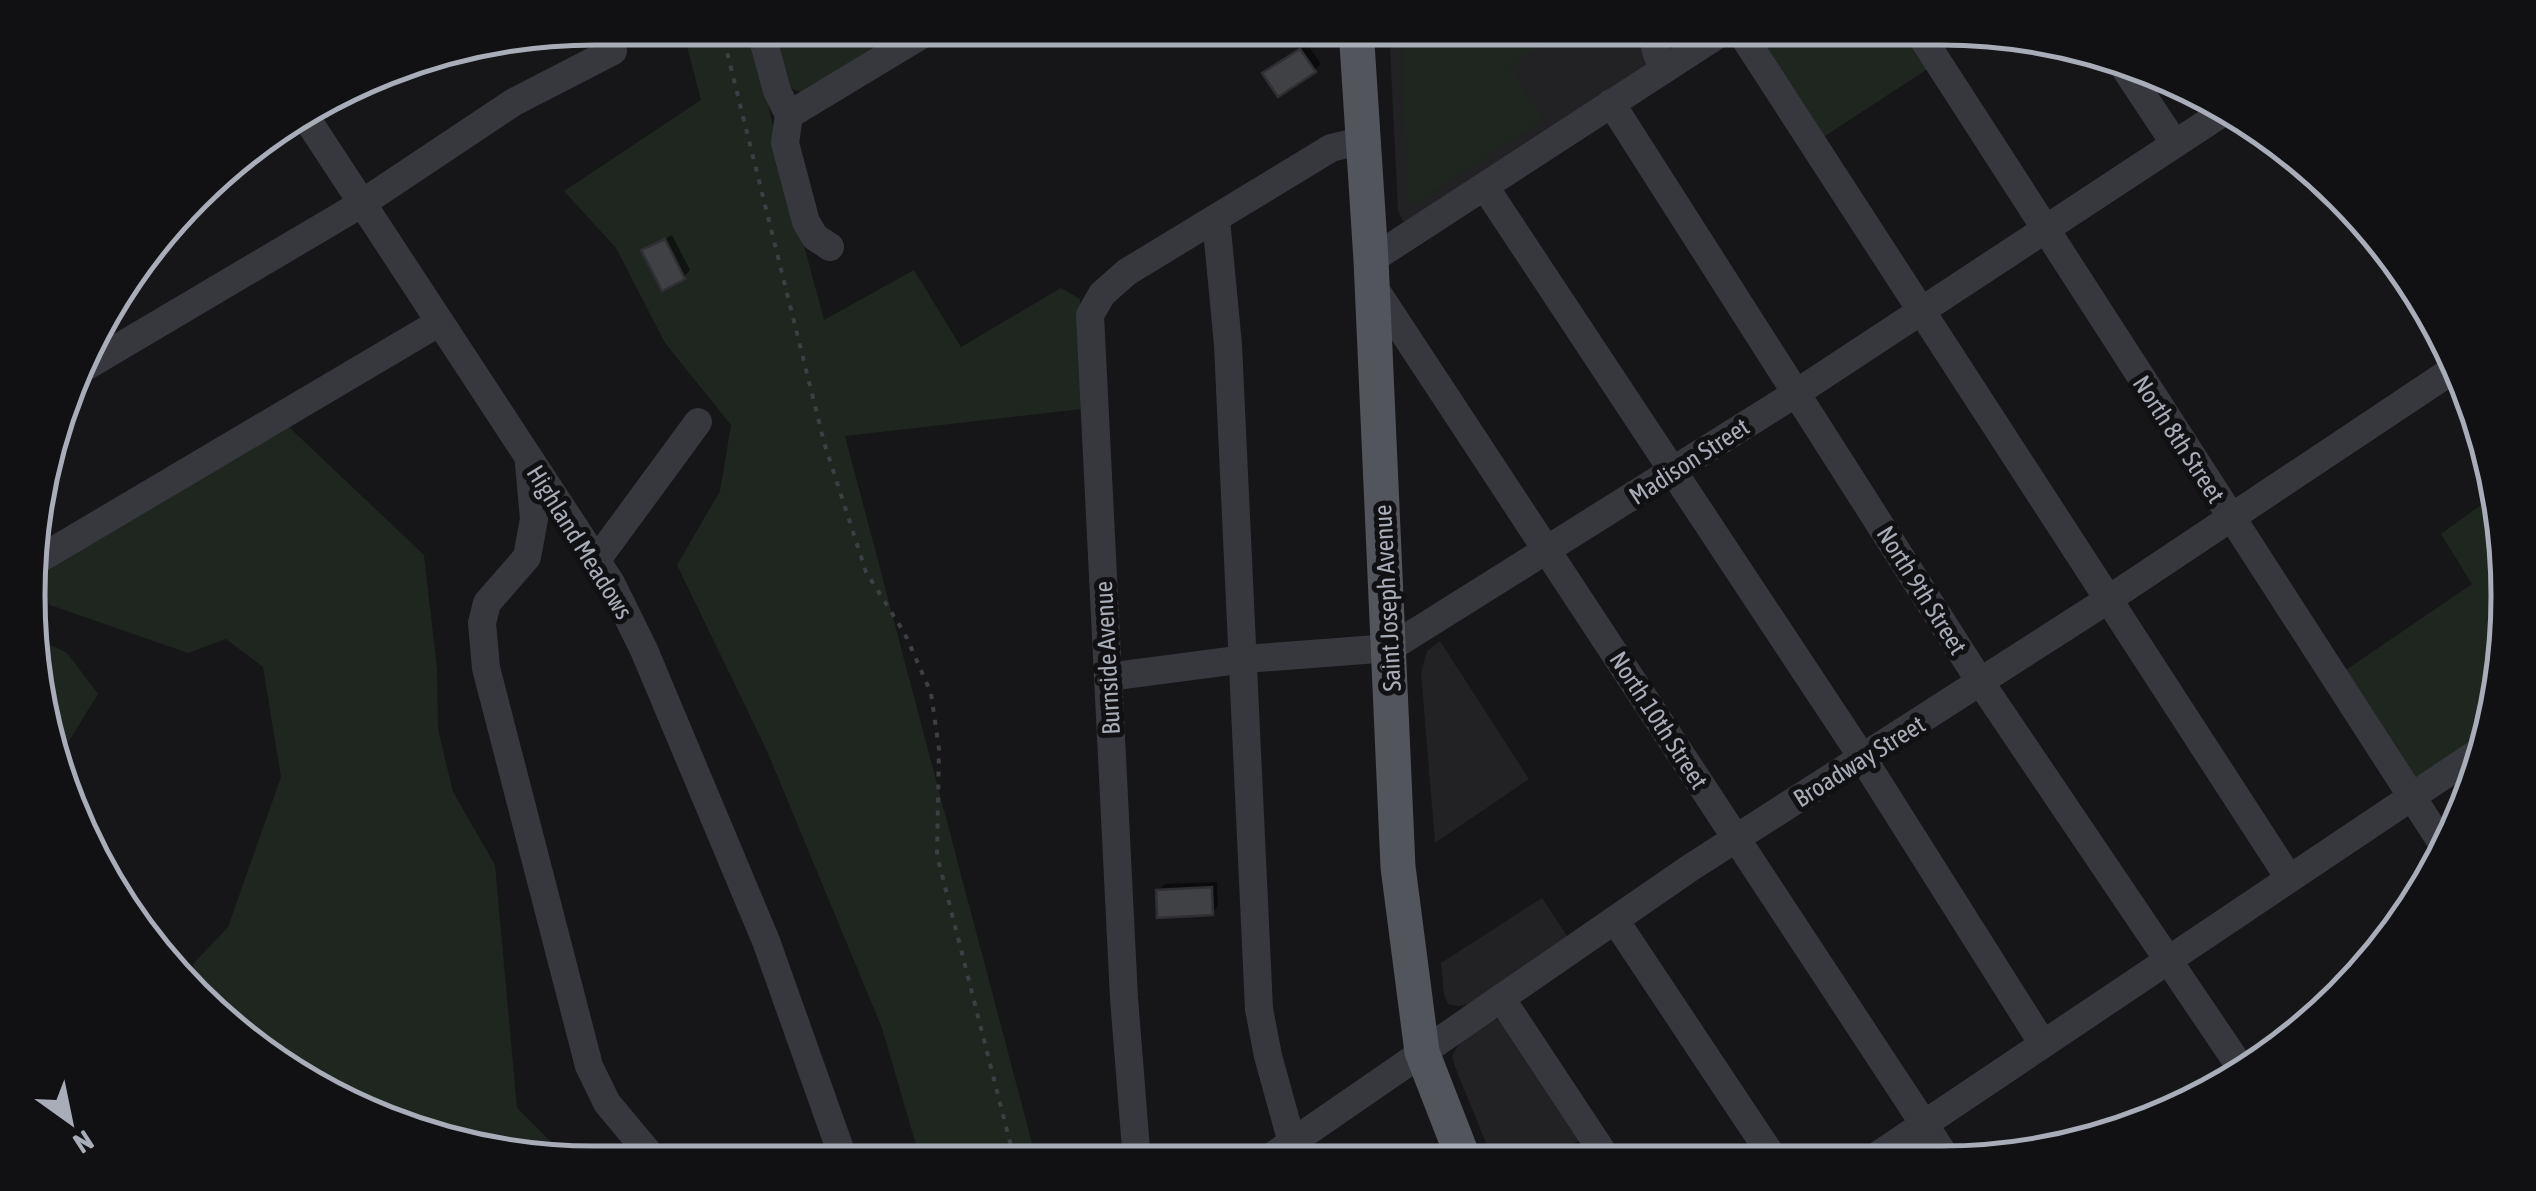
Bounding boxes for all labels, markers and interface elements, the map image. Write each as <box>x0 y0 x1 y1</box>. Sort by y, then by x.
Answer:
street label: North 8th Street <box>2128 370 2230 508</box>
street label: Madison Street <box>1624 412 1754 510</box>
street label: Highland Meadows <box>522 460 638 624</box>
street label: Saint Joseph Avenue <box>1368 504 1406 692</box>
street label: North 9th Street <box>1872 521 1972 659</box>
street label: Burnside Avenue <box>1089 580 1125 736</box>
street label: North 10th Street <box>1604 646 1714 794</box>
street label: Broadway Street <box>1788 710 1930 812</box>
north arrow <box>20 1071 120 1171</box>
text: N <box>68 1124 99 1160</box>

